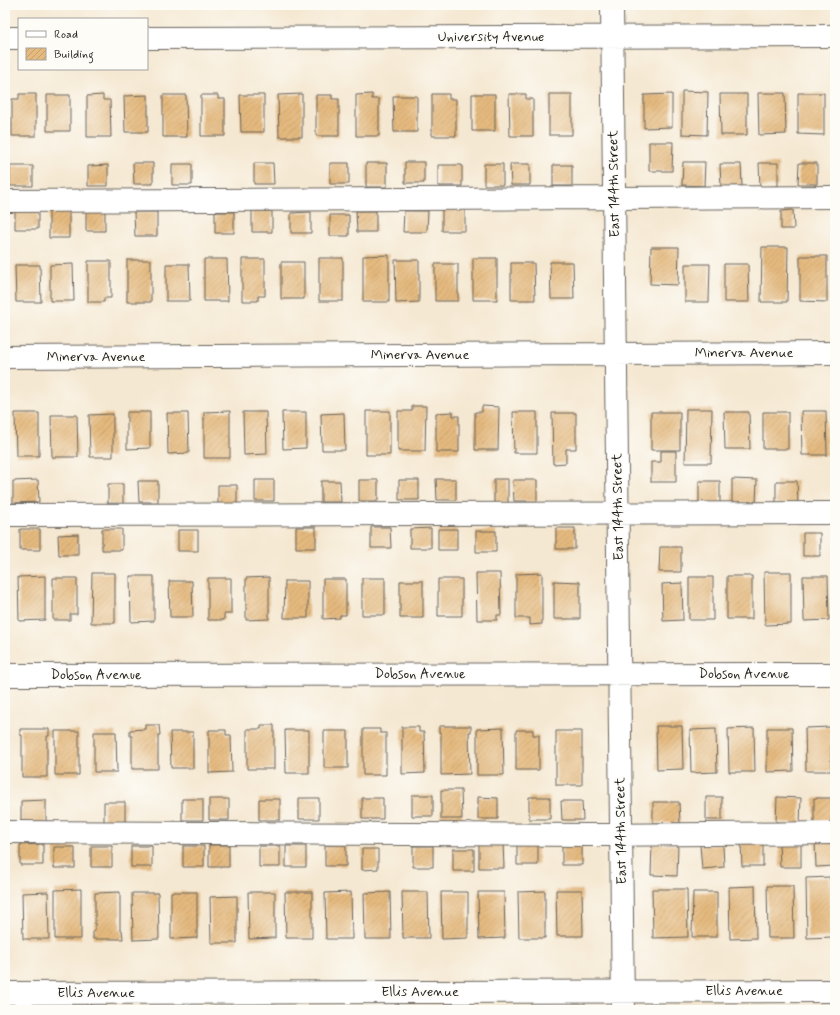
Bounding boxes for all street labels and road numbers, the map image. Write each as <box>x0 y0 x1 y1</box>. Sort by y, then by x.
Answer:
street label: University Avenue <box>438 28 544 46</box>
street label: East 144th Street <box>604 130 624 238</box>
street label: Minerva Avenue <box>695 344 793 362</box>
street label: Minerva Avenue <box>371 346 469 364</box>
street label: Minerva Avenue <box>47 348 145 366</box>
street label: East 144th Street <box>608 453 628 561</box>
street label: Dobson Avenue <box>374 665 466 683</box>
street label: Dobson Avenue <box>698 665 790 683</box>
street label: Dobson Avenue <box>50 666 142 684</box>
street label: East 144th Street <box>611 777 631 885</box>
street label: Ellis Avenue <box>705 982 783 1000</box>
street label: Ellis Avenue <box>381 983 459 1001</box>
street label: Ellis Avenue <box>57 984 135 1002</box>

